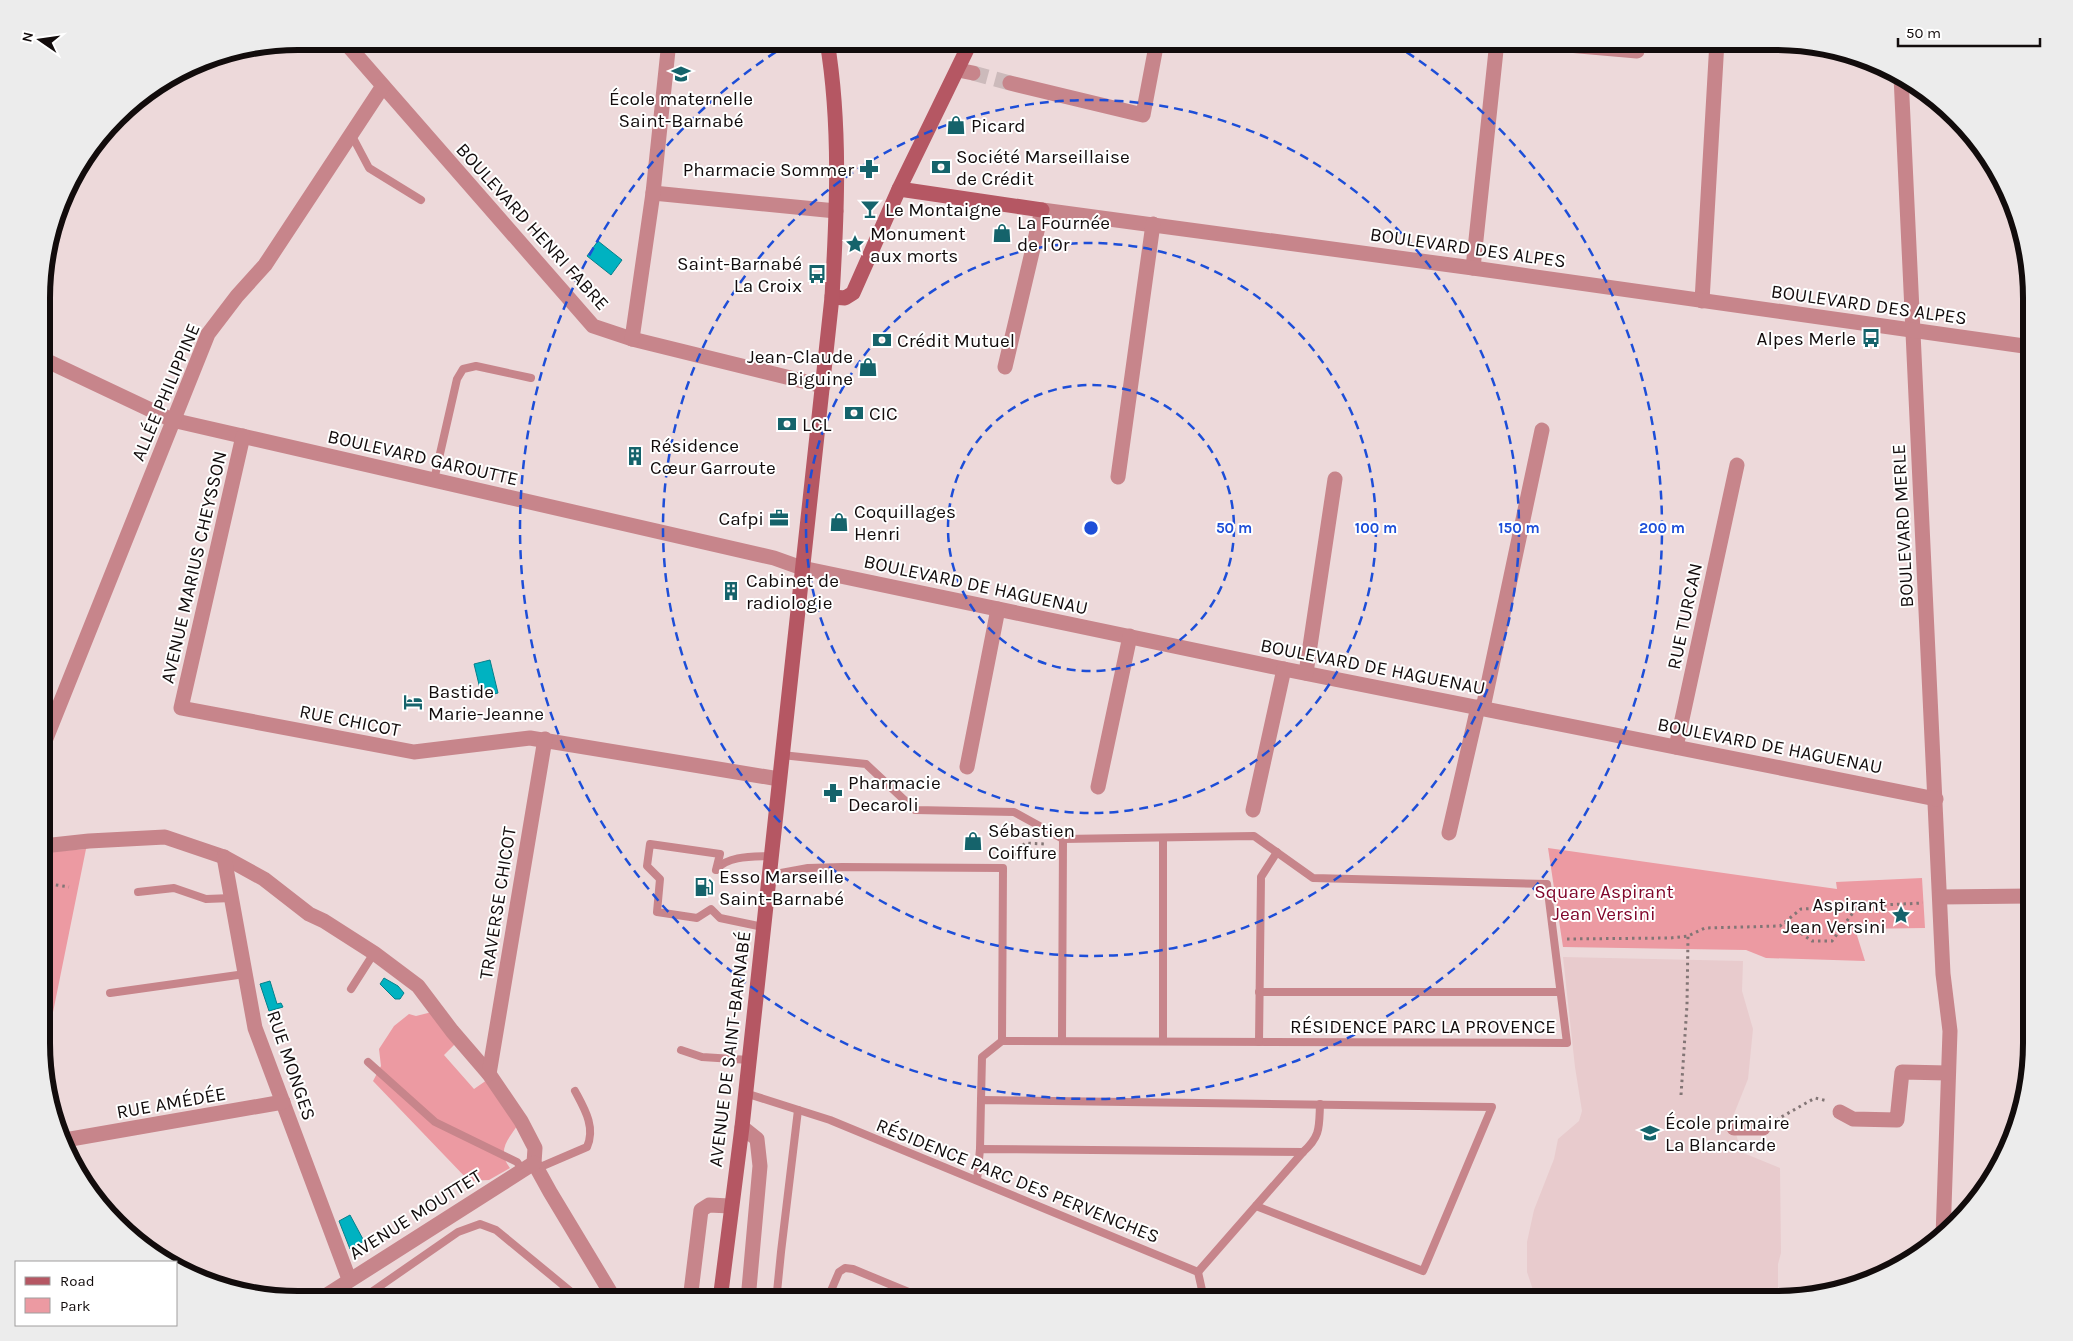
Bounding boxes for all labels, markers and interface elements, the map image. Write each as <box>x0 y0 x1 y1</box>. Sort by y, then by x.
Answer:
north arrow <box>15 15 65 65</box>
scale bar <box>1898 15 2040 47</box>
text: 50 m <box>1906 24 1941 42</box>
text: N <box>18 30 37 44</box>
school or university icon: École maternelle Saint-Barnabé <box>670 63 692 85</box>
place label: École maternelle Saint-Barnabé <box>609 87 753 132</box>
shop icon: Picard <box>945 114 967 136</box>
place label: Picard <box>971 115 1026 137</box>
street label: BOULEVARD HENRI FABRE <box>451 138 613 315</box>
place label: Société Marseillaise de Crédit <box>956 146 1130 190</box>
bank icon: Société Marseillaise de Crédit <box>930 156 952 178</box>
pharmacy icon: Pharmacie Sommer <box>858 158 880 180</box>
place label: Pharmacie Sommer <box>683 159 854 181</box>
bar icon: Le Montaigne <box>859 198 881 220</box>
place label: Le Montaigne <box>885 199 1001 221</box>
place label: La Fournée de l'Or <box>1017 212 1110 256</box>
shop icon: La Fournée de l'Or <box>991 222 1013 244</box>
place label: Monument aux morts <box>870 223 966 267</box>
street label: BOULEVARD DES ALPES <box>1369 223 1567 273</box>
place icon: Monument aux morts <box>844 233 866 255</box>
place label: Saint-Barnabé La Croix <box>677 253 802 297</box>
bus stop icon: Saint-Barnabé La Croix <box>806 263 828 285</box>
street label: BOULEVARD DES ALPES <box>1770 280 1968 330</box>
street label: ALLÉE PHILIPPINE <box>126 320 205 464</box>
bus stop icon: Alpes Merle <box>1860 327 1882 349</box>
place label: Alpes Merle <box>1757 328 1856 350</box>
bank icon: Crédit Mutuel <box>871 329 893 351</box>
place label: Crédit Mutuel <box>897 330 1015 352</box>
place label: Jean-Claude Biguine <box>747 346 853 390</box>
shop icon: Jean-Claude Biguine <box>857 356 879 378</box>
bank icon: CIC <box>843 402 865 424</box>
place label: CIC <box>869 403 898 425</box>
bank icon: LCL <box>776 413 798 435</box>
place label: LCL <box>802 414 832 436</box>
street label: BOULEVARD GAROUTTE <box>325 425 520 491</box>
place label: Résidence Cœur Garroute <box>650 435 776 479</box>
street label: BOULEVARD MERLE <box>1888 444 1918 608</box>
building icon: Résidence Cœur Garroute <box>624 445 646 467</box>
street label: AVENUE MARIUS CHEYSSON <box>157 449 231 686</box>
place label: Coquillages Henri <box>854 501 956 545</box>
office icon: Cafpi <box>768 507 790 529</box>
place label: Cafpi <box>719 508 764 530</box>
shop icon: Coquillages Henri <box>828 511 850 533</box>
centre of rings <box>1082 519 1100 537</box>
text: 50 m <box>1216 519 1252 537</box>
text: 100 m <box>1355 519 1397 537</box>
text: 150 m <box>1498 519 1540 537</box>
text: 200 m <box>1639 519 1685 537</box>
street label: BOULEVARD DE HAGUENAU <box>862 550 1090 620</box>
street label: RUE TURCAN <box>1663 561 1707 671</box>
place label: Cabinet de radiologie <box>746 570 839 614</box>
building icon: Cabinet de radiologie <box>720 580 742 602</box>
street label: BOULEVARD DE HAGUENAU <box>1258 634 1487 700</box>
place label: Bastide Marie-Jeanne <box>428 681 544 725</box>
hotel icon: Bastide Marie-Jeanne <box>402 691 424 713</box>
street label: RUE CHICOT <box>297 700 403 742</box>
street label: BOULEVARD DE HAGUENAU <box>1655 713 1884 779</box>
place label: Pharmacie Decaroli <box>848 772 941 816</box>
pharmacy icon: Pharmacie Decaroli <box>822 782 844 804</box>
place label: Sébastien Coiffure <box>988 820 1075 864</box>
street label: TRAVERSE CHICOT <box>475 825 521 981</box>
shop icon: Sébastien Coiffure <box>962 830 984 852</box>
place label: Esso Marseille Saint-Barnabé <box>719 866 844 910</box>
fuel station icon: Esso Marseille Saint-Barnabé <box>693 876 715 898</box>
park label: Square Aspirant Jean Versini <box>1534 881 1674 925</box>
place label: Aspirant Jean Versini <box>1783 894 1886 938</box>
place icon: Aspirant Jean Versini <box>1890 904 1912 926</box>
street label: AVENUE DE SAINT-BARNABÉ <box>704 930 755 1168</box>
street label: RUE MONGES <box>262 1007 320 1123</box>
street label: RÉSIDENCE PARC LA PROVENCE <box>1290 1015 1556 1038</box>
street label: RUE AMÉDÉE <box>115 1082 228 1123</box>
place label: École primaire La Blancarde <box>1665 1111 1790 1156</box>
street label: RÉSIDENCE PARC DES PERVENCHES <box>873 1113 1163 1248</box>
school or university icon: École primaire La Blancarde <box>1639 1122 1661 1144</box>
street label: AVENUE MOUTTET <box>345 1165 486 1265</box>
legend <box>15 1261 178 1326</box>
text: Road <box>60 1272 95 1290</box>
text: Park <box>60 1297 90 1315</box>

